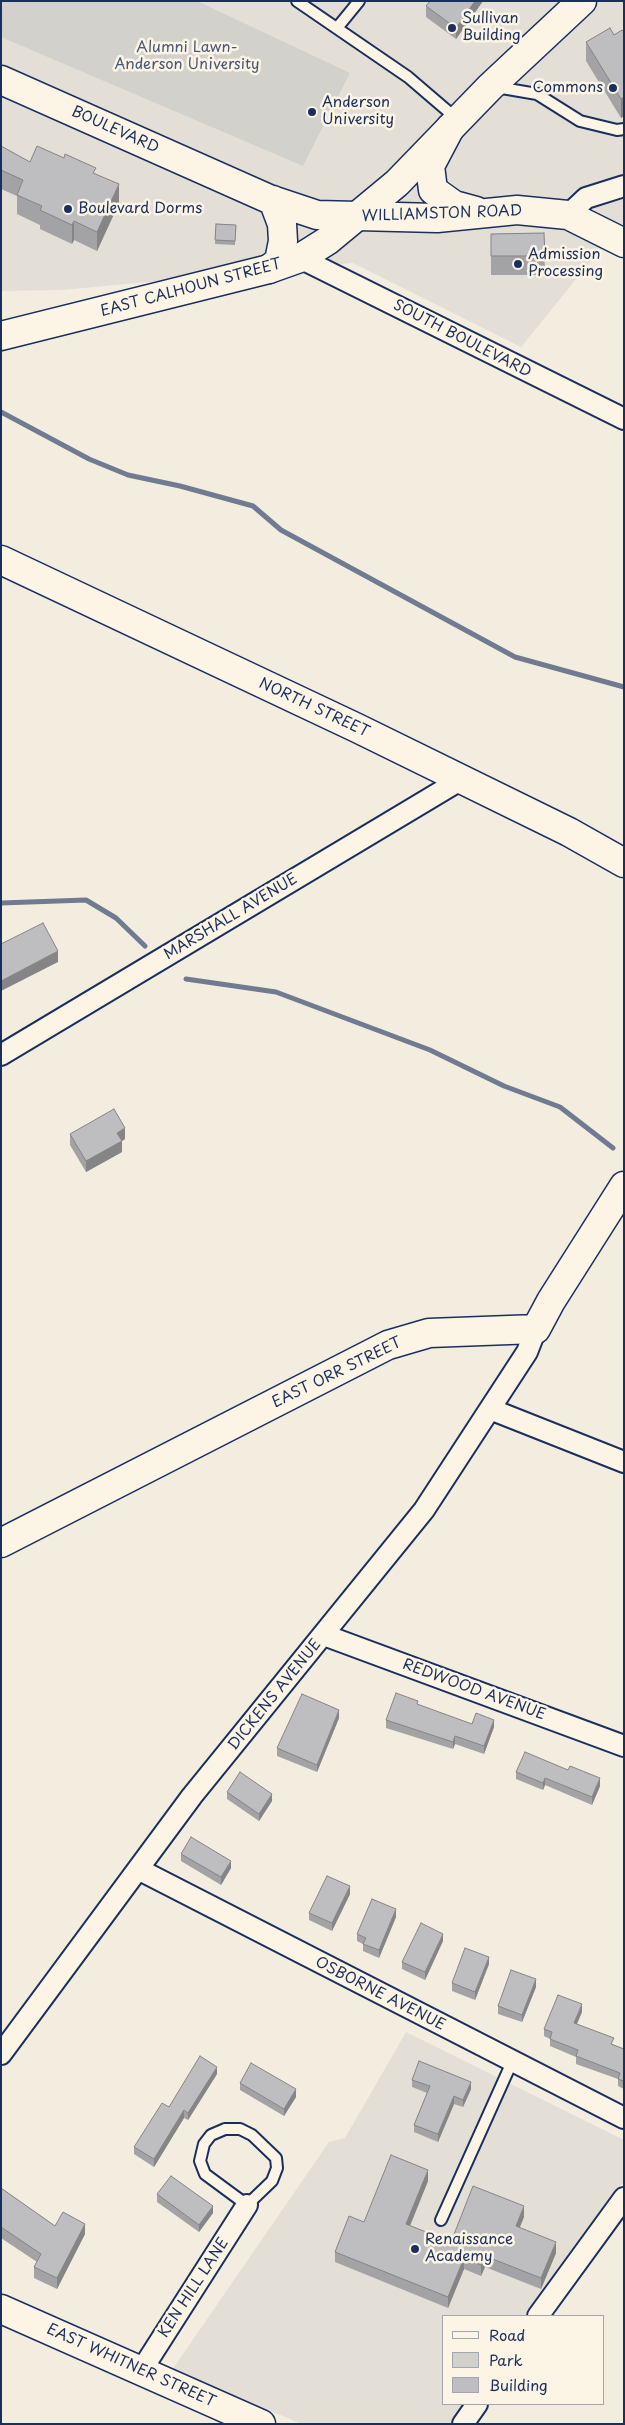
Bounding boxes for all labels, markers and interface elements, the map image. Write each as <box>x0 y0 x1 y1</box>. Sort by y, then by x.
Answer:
place label: Sullivan Building <box>462 10 521 45</box>
marker: Sullivan Building <box>446 22 458 34</box>
park label: Alumni Lawn- Anderson University <box>114 39 260 74</box>
place label: Commons <box>532 79 603 97</box>
marker: Commons <box>607 82 619 94</box>
place label: Anderson University <box>322 94 394 129</box>
street label: BOULEVARD <box>68 103 162 157</box>
marker: Anderson University <box>306 106 318 118</box>
place label: Boulevard Dorms <box>78 200 202 218</box>
street label: WILLIAMSTON ROAD <box>362 202 522 226</box>
marker: Boulevard Dorms <box>62 203 74 215</box>
place label: Admission Processing <box>528 246 603 281</box>
street label: EAST CALHOUN STREET <box>98 255 284 321</box>
marker: Admission Processing <box>512 258 524 270</box>
street label: SOUTH BOULEVARD <box>390 296 534 382</box>
street label: NORTH STREET <box>256 675 372 741</box>
street label: MARSHALL AVENUE <box>161 870 301 964</box>
street label: EAST ORR STREET <box>269 1334 405 1412</box>
street label: DICKENS AVENUE <box>225 1636 325 1754</box>
street label: REDWOOD AVENUE <box>400 1656 548 1724</box>
street label: OSBORNE AVENUE <box>312 1953 448 2035</box>
place label: Renaissance Academy <box>425 2231 513 2266</box>
street label: KEN HILL LANE <box>155 2235 233 2341</box>
marker: Renaissance Academy <box>409 2243 421 2255</box>
legend <box>442 2315 605 2405</box>
street label: EAST WHITNER STREET <box>44 2321 218 2411</box>
text: Road <box>489 2323 525 2346</box>
text: Park <box>489 2348 523 2371</box>
text: Building <box>489 2373 548 2396</box>

